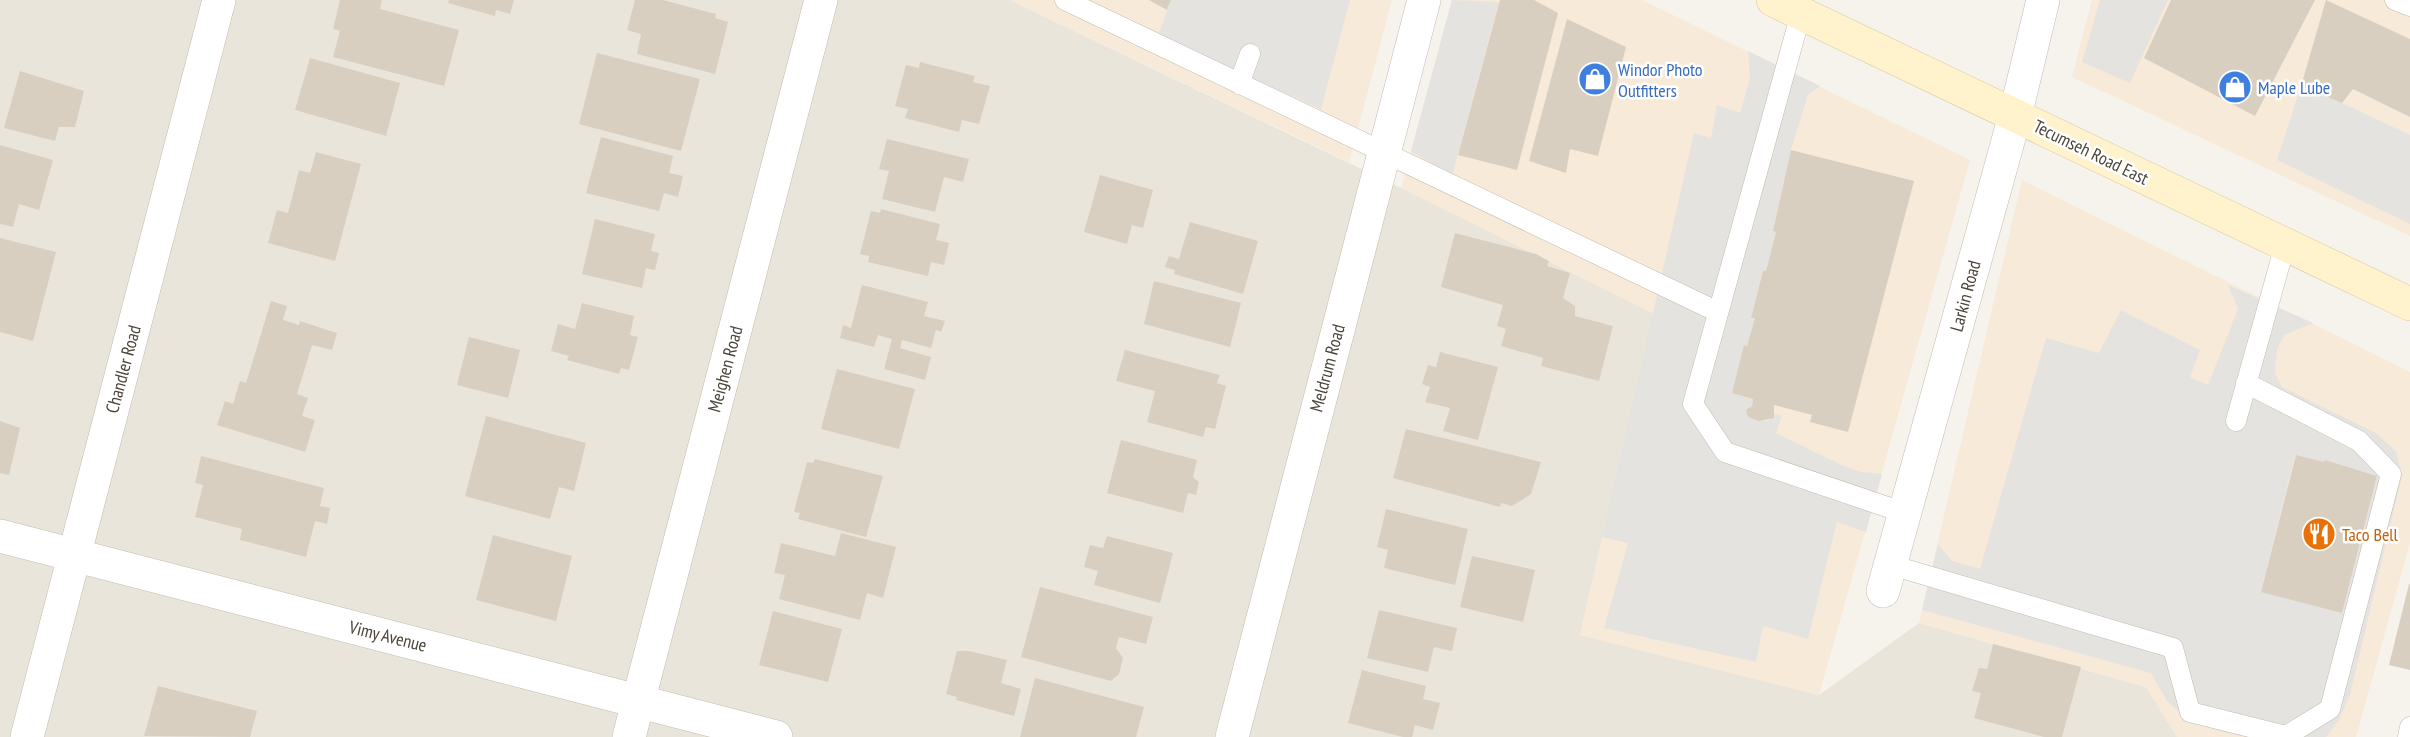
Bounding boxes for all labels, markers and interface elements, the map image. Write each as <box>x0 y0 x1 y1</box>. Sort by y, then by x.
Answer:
place label: Windor Photo Outfitters <box>1618 58 1703 102</box>
shop icon: Windor Photo Outfitters <box>1577 61 1613 97</box>
shop icon: Maple Lube <box>2217 69 2253 105</box>
place label: Maple Lube <box>2258 76 2330 99</box>
street label: Tecumseh Road East <box>2030 114 2152 190</box>
street label: Larkin Road <box>1944 258 1986 334</box>
street label: Chandler Road <box>100 322 146 416</box>
street label: Meldrum Road <box>1304 322 1350 414</box>
street label: Meighen Road <box>702 323 748 415</box>
restaurant icon: Taco Bell <box>2301 516 2337 552</box>
place label: Taco Bell <box>2342 523 2399 546</box>
street label: Vimy Avenue <box>346 615 429 657</box>

